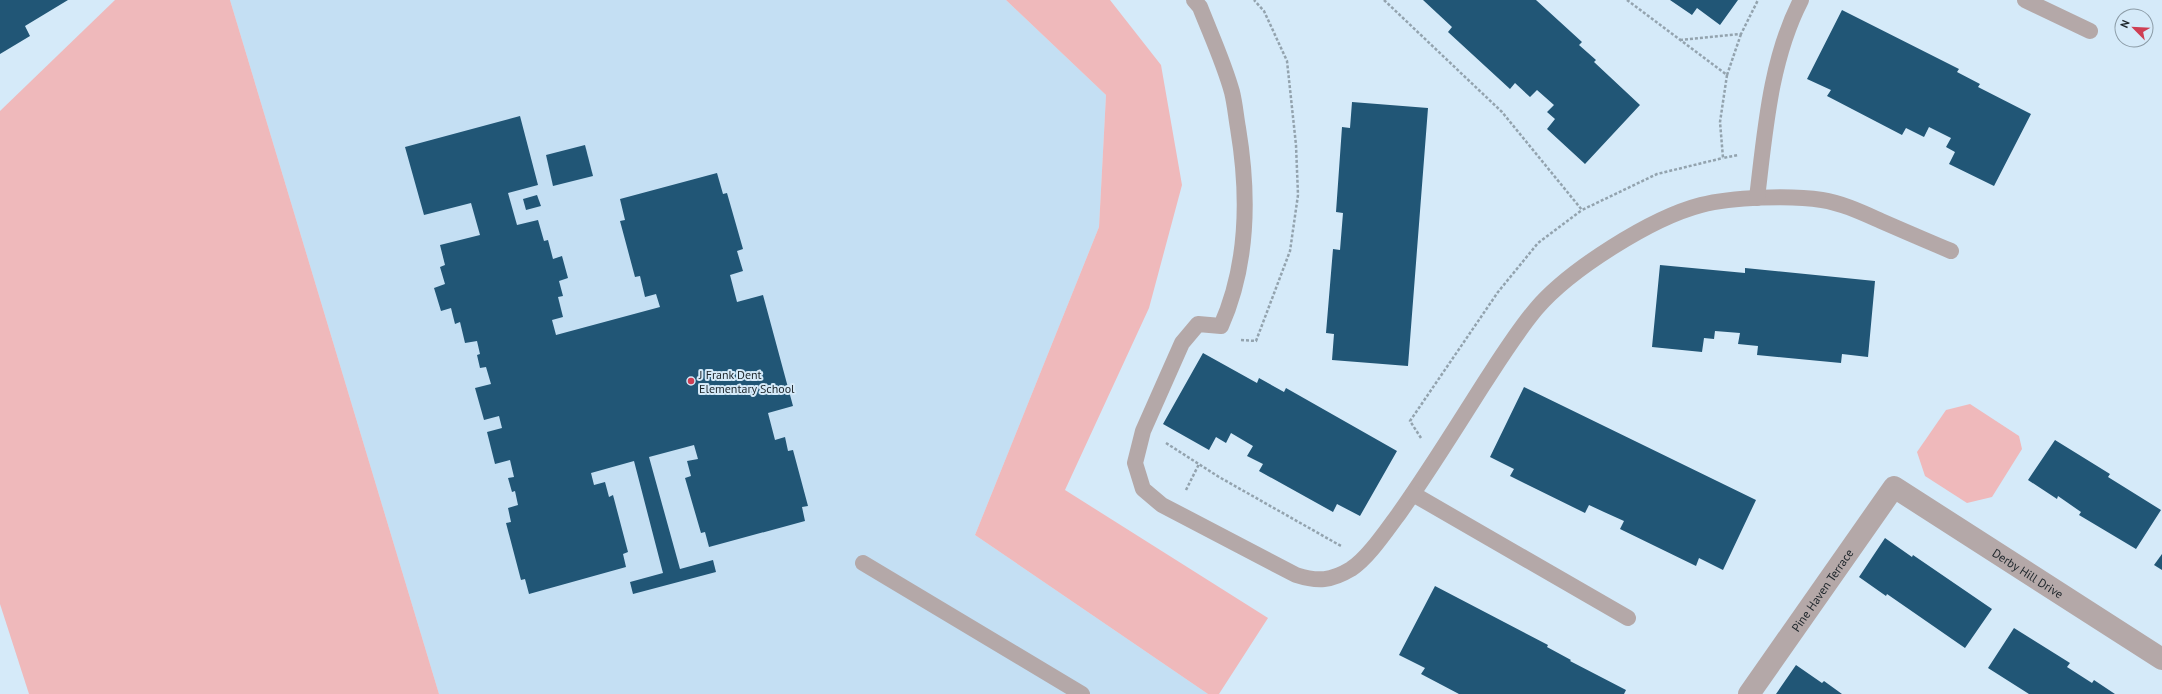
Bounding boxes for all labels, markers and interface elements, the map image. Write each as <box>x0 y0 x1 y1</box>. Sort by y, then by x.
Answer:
north arrow <box>2114 8 2154 48</box>
text: N <box>2117 18 2133 30</box>
place label: J Frank Dent Elementary School <box>698 367 795 396</box>
marker: J Frank Dent Elementary School <box>686 376 696 386</box>
street label: Derby Hill Drive <box>1990 545 2066 601</box>
street label: Pine Haven Terrace <box>1788 546 1856 634</box>

